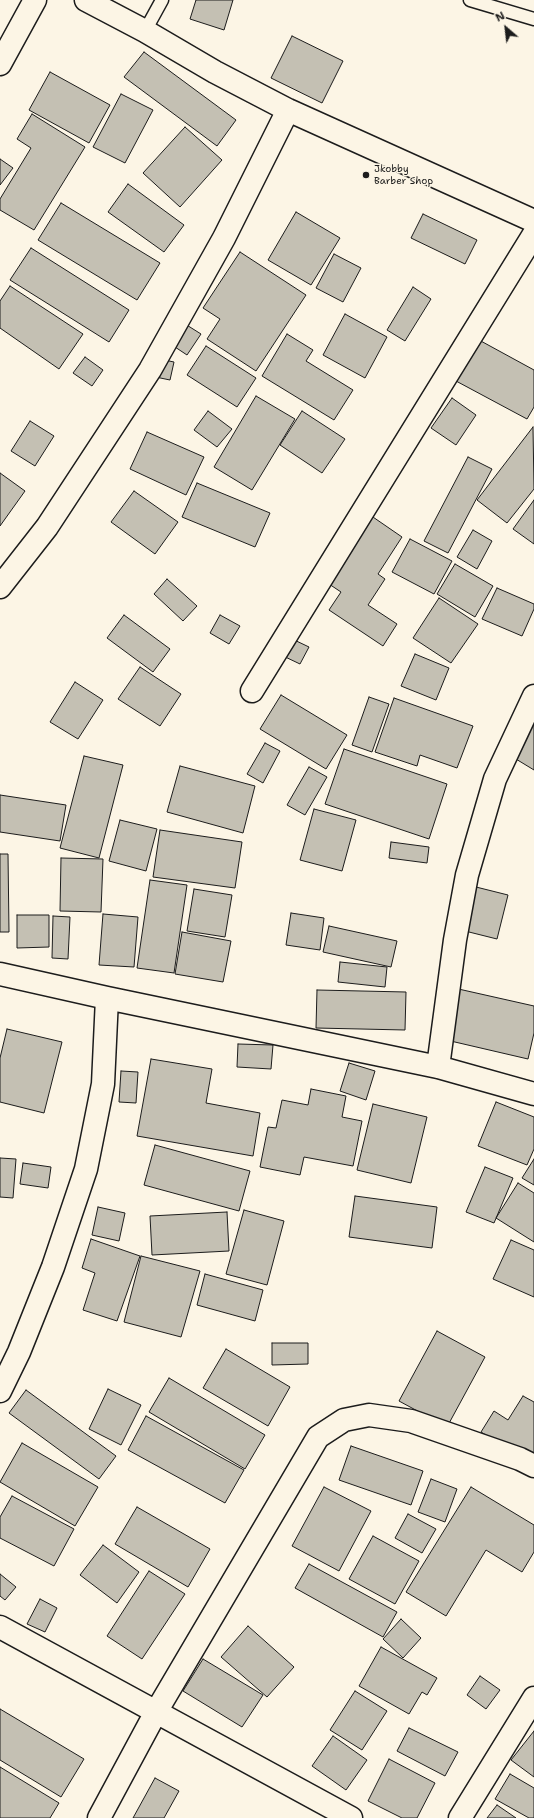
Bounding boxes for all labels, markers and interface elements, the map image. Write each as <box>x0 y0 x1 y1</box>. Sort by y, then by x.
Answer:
north arrow <box>486 8 526 48</box>
text: N <box>493 8 508 26</box>
place label: Jkobby Barber Shop <box>374 163 433 186</box>
marker: Jkobby Barber Shop <box>361 170 371 180</box>

